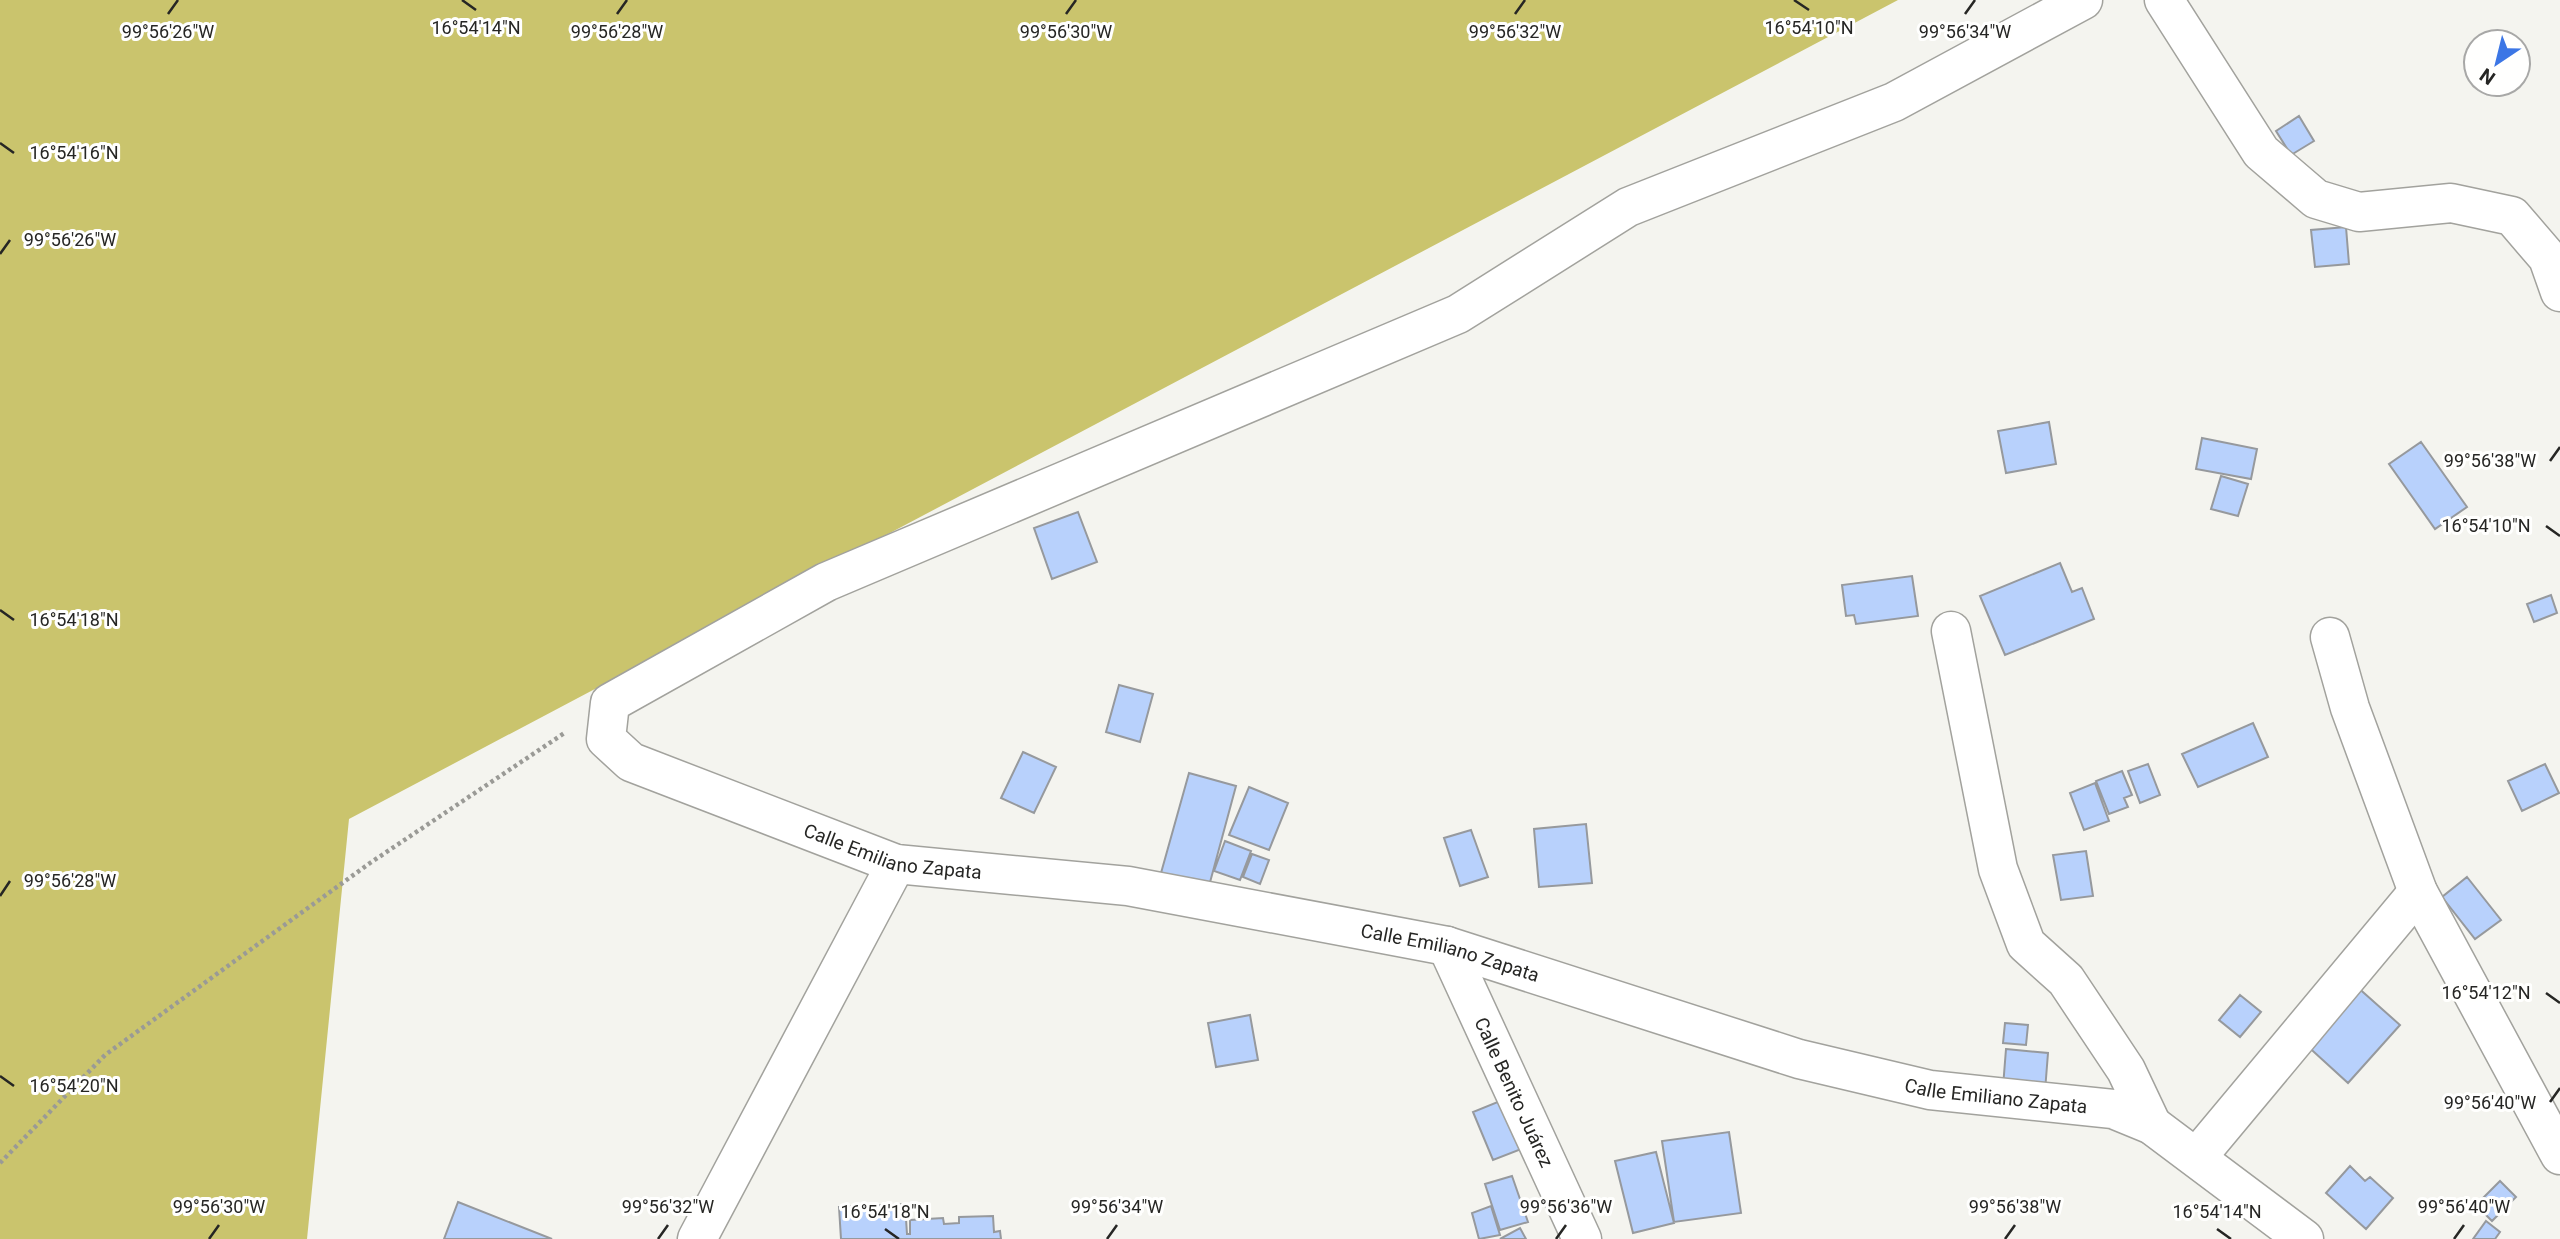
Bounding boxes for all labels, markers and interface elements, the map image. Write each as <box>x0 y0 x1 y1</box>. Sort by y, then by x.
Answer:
text: 16°54'14"N <box>431 17 521 38</box>
text: 16°54'10"N <box>1764 17 1854 38</box>
text: 99°56'26"W <box>122 21 214 42</box>
text: 99°56'28"W <box>571 21 663 42</box>
text: 99°56'30"W <box>1020 21 1112 42</box>
text: 99°56'32"W <box>1469 21 1561 42</box>
text: 99°56'34"W <box>1919 21 2011 42</box>
north arrow <box>2462 28 2532 98</box>
text: N <box>2475 63 2500 90</box>
text: 16°54'16"N <box>29 142 119 163</box>
text: 99°56'26"W <box>24 229 116 250</box>
text: 99°56'38"W <box>2444 450 2536 471</box>
text: 16°54'10"N <box>2441 515 2531 536</box>
text: 16°54'18"N <box>29 609 119 630</box>
street label: Calle Emiliano Zapata <box>800 819 983 884</box>
text: 99°56'28"W <box>24 870 116 891</box>
street label: Calle Emiliano Zapata <box>1359 919 1542 987</box>
text: 16°54'12"N <box>2441 982 2531 1003</box>
street label: Calle Benito Juárez <box>1469 1014 1558 1171</box>
street label: Calle Emiliano Zapata <box>1902 1073 2088 1118</box>
text: 16°54'20"N <box>29 1075 119 1096</box>
text: 99°56'40"W <box>2444 1092 2536 1113</box>
text: 99°56'30"W <box>173 1196 265 1217</box>
text: 99°56'32"W <box>622 1196 714 1217</box>
text: 99°56'34"W <box>1071 1196 1163 1217</box>
text: 99°56'36"W <box>1520 1196 1612 1217</box>
text: 99°56'38"W <box>1969 1196 2061 1217</box>
text: 99°56'40"W <box>2418 1196 2510 1217</box>
text: 16°54'18"N <box>840 1201 930 1222</box>
text: 16°54'14"N <box>2172 1201 2262 1222</box>

